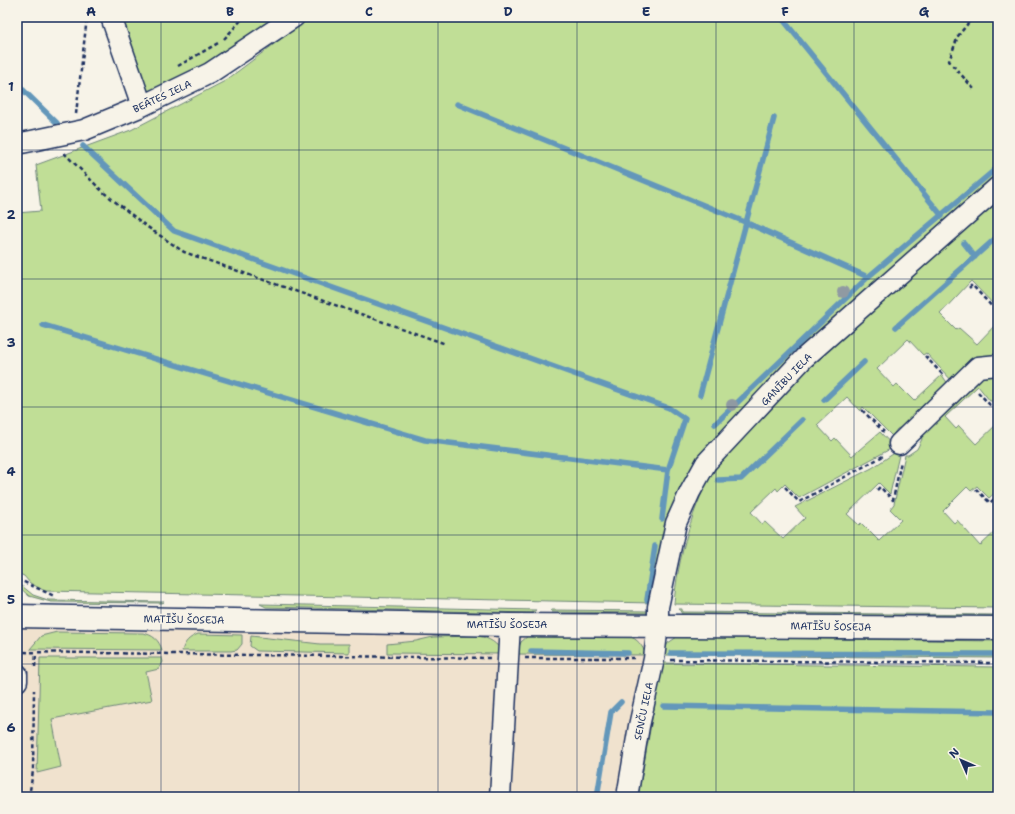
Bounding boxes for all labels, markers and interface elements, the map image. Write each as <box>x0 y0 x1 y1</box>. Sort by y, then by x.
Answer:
text: A <box>86 3 96 20</box>
text: B <box>226 3 234 20</box>
text: C <box>365 3 373 20</box>
text: D <box>503 3 513 20</box>
text: E <box>642 3 651 20</box>
text: F <box>781 3 789 20</box>
text: G <box>919 3 930 20</box>
street label: BEĀTES IELA <box>131 77 194 116</box>
text: 1 <box>8 78 14 95</box>
text: 2 <box>6 206 16 223</box>
text: 3 <box>6 334 16 351</box>
street label: GANĪBU IELA <box>758 350 815 408</box>
text: 4 <box>6 463 16 480</box>
text: 5 <box>7 591 15 608</box>
street label: MATĪŠU ŠOSEJA <box>144 612 224 627</box>
street label: MATĪŠU ŠOSEJA <box>467 618 547 631</box>
street label: MATĪŠU ŠOSEJA <box>791 619 871 634</box>
street label: SENČU IELA <box>631 681 656 741</box>
text: 6 <box>6 719 16 736</box>
north arrow <box>941 740 981 780</box>
text: N <box>946 745 963 762</box>

